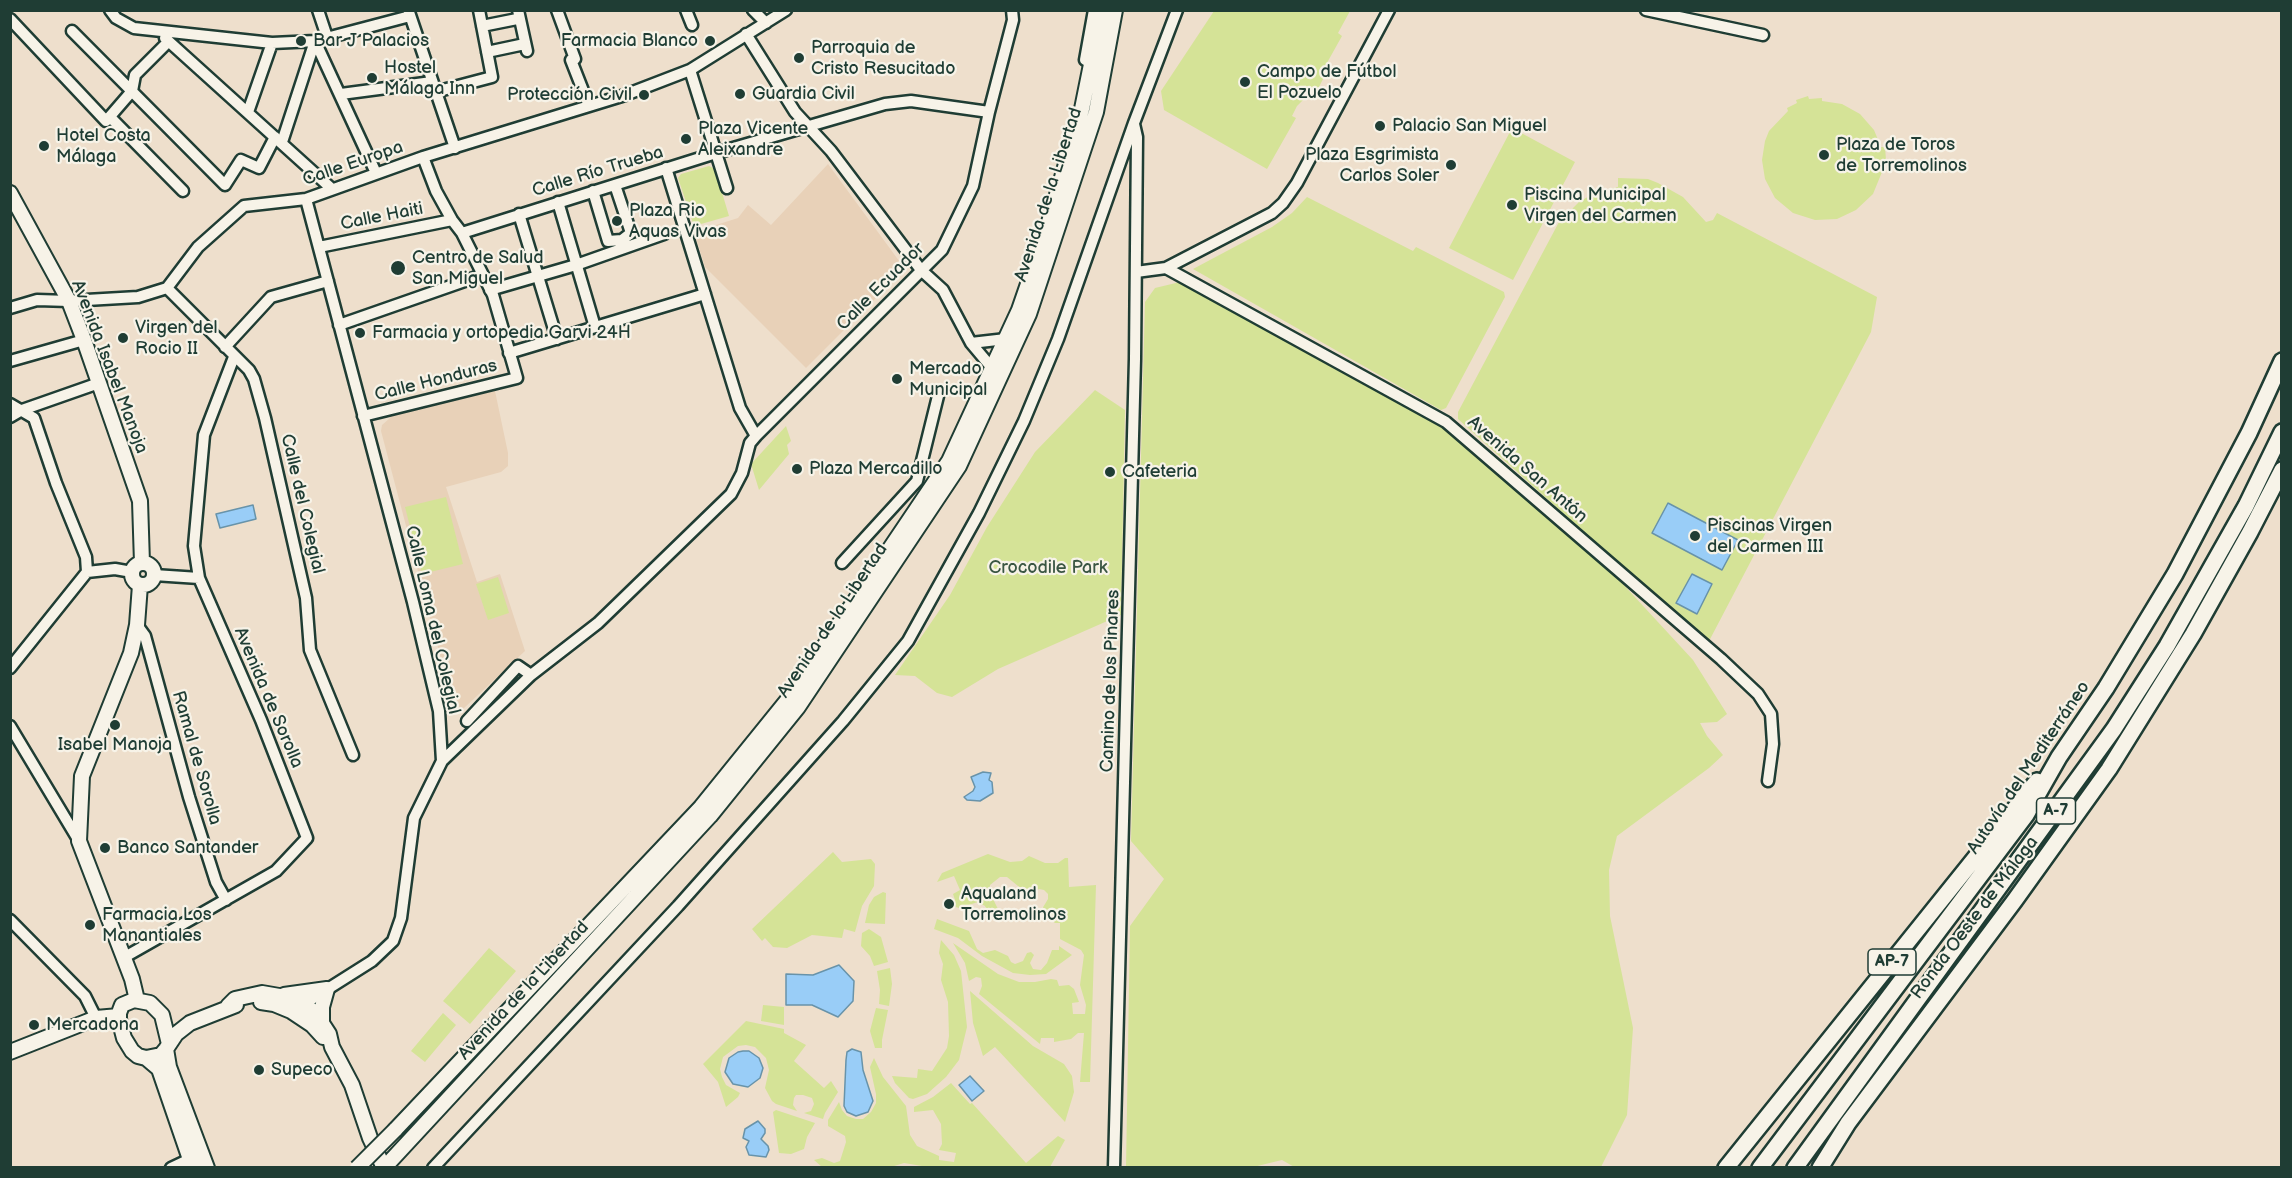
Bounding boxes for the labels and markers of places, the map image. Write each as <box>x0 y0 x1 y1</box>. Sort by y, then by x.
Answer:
place label: Bar J Palacios <box>313 30 429 52</box>
place label: Farmacia Blanco <box>561 30 698 52</box>
marker: Bar J Palacios <box>294 34 308 48</box>
marker: Farmacia Blanco <box>703 34 717 48</box>
place label: Parroquia de Cristo Resucitado <box>811 37 955 80</box>
marker: Parroquia de Cristo Resucitado <box>792 51 806 65</box>
place label: Hostel Málaga Inn <box>384 57 475 100</box>
place label: Campo de Fútbol El Pozuelo <box>1257 61 1397 104</box>
marker: Hostel Málaga Inn <box>365 71 379 85</box>
marker: Campo de Fútbol El Pozuelo <box>1238 75 1252 89</box>
place label: Guardia Civil <box>752 83 855 105</box>
place label: Protección Civil <box>507 84 632 106</box>
marker: Guardia Civil <box>733 87 747 101</box>
marker: Protección Civil <box>637 88 651 102</box>
place label: Palacio San Miguel <box>1392 115 1547 137</box>
place label: Plaza Vicente Aleixandre <box>698 118 808 160</box>
marker: Palacio San Miguel <box>1373 119 1387 133</box>
place label: Hotel Costa Málaga <box>56 125 151 168</box>
marker: Plaza Vicente Aleixandre <box>679 132 693 146</box>
place label: Plaza de Toros de Torremolinos <box>1836 134 1967 176</box>
marker: Hotel Costa Málaga <box>37 139 51 153</box>
place label: Plaza Esgrimista Carlos Soler <box>1305 144 1439 186</box>
marker: Plaza de Toros de Torremolinos <box>1817 148 1831 162</box>
marker: Plaza Esgrimista Carlos Soler <box>1444 158 1458 172</box>
place label: Piscina Municipal Virgen del Carmen <box>1524 184 1677 226</box>
marker: Piscina Municipal Virgen del Carmen <box>1505 198 1519 212</box>
place label: Plaza Rio Aquas Vivas <box>629 200 726 242</box>
marker: Plaza Rio Aquas Vivas <box>610 214 624 228</box>
place label: Centro de Salud San Miguel <box>412 247 544 290</box>
marker: Centro de Salud San Miguel <box>389 259 407 277</box>
place label: Virgen del Rocio II <box>135 317 218 360</box>
place label: Farmacia y ortopedia Garvi 24H <box>372 322 631 344</box>
marker: Farmacia y ortopedia Garvi 24H <box>353 326 367 340</box>
marker: Virgen del Rocio II <box>116 331 130 345</box>
place label: Mercado Municipal <box>909 358 987 400</box>
marker: Mercado Municipal <box>890 372 904 386</box>
place label: Plaza Mercadillo <box>809 458 943 480</box>
place label: Cafeteria <box>1122 461 1197 483</box>
marker: Plaza Mercadillo <box>790 462 804 476</box>
marker: Cafeteria <box>1103 465 1117 479</box>
place label: Piscinas Virgen del Carmen III <box>1707 515 1832 558</box>
marker: Piscinas Virgen del Carmen III <box>1688 529 1702 543</box>
marker: Isabel Manoja <box>108 718 122 732</box>
place label: Isabel Manoja <box>58 734 172 756</box>
place label: Banco Santander <box>117 837 258 859</box>
marker: Banco Santander <box>98 841 112 855</box>
place label: Aqualand Torremolinos <box>961 883 1066 926</box>
marker: Aqualand Torremolinos <box>942 897 956 911</box>
place label: Farmacia Los Manantiales <box>102 904 212 946</box>
marker: Farmacia Los Manantiales <box>83 918 97 932</box>
place label: Mercadona <box>46 1014 139 1036</box>
marker: Mercadona <box>27 1018 41 1032</box>
place label: Supeco <box>271 1059 333 1081</box>
marker: Supeco <box>252 1063 266 1077</box>

